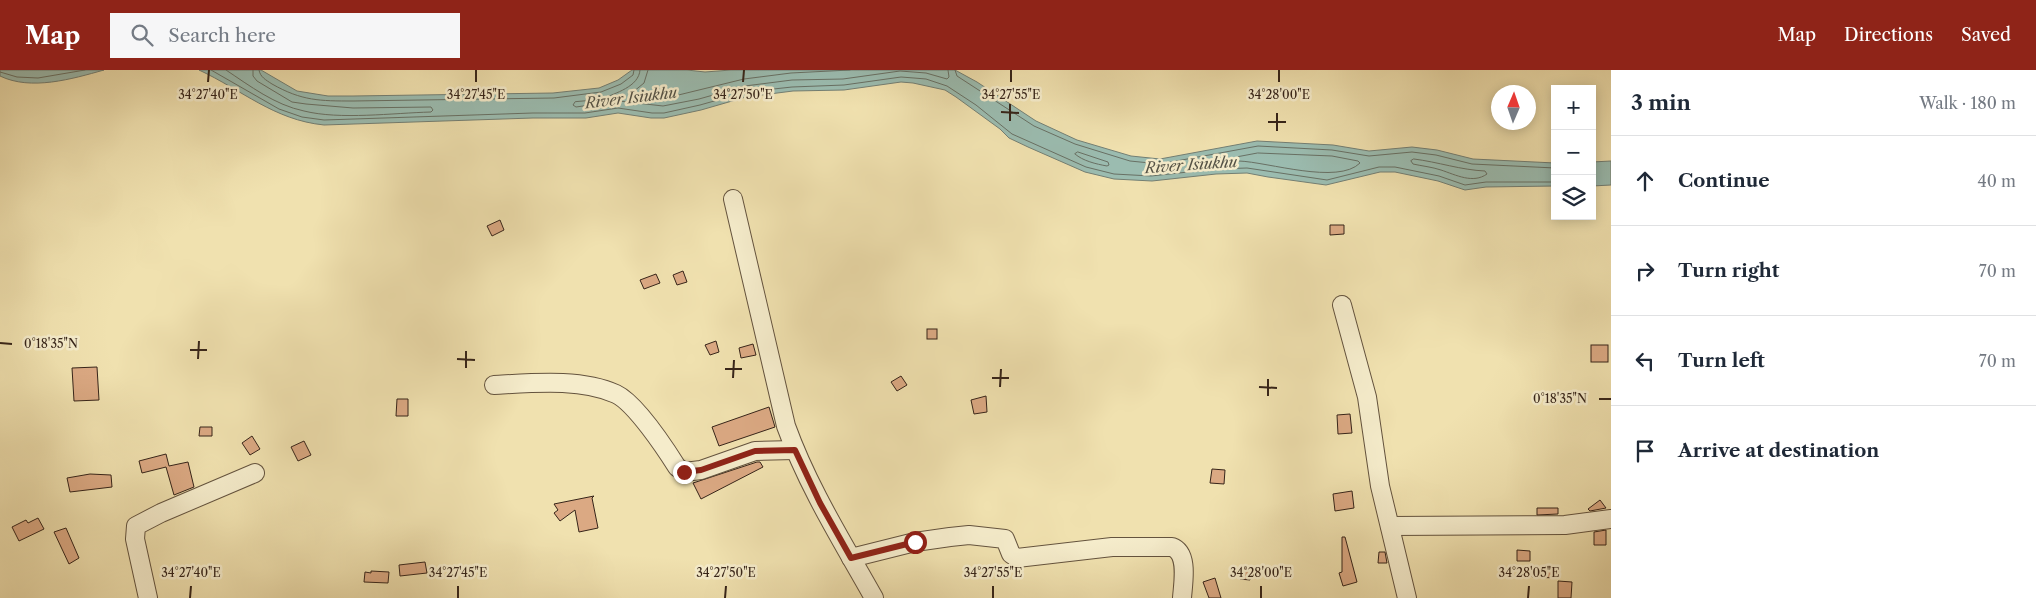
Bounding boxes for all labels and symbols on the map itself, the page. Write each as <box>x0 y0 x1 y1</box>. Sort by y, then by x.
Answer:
water label: River Isiukhu <box>583 82 678 113</box>
north arrow <box>1491 85 1536 130</box>
text: 34°27'40"E <box>178 87 238 102</box>
text: 34°27'45"E <box>447 87 505 102</box>
text: 34°27'50"E <box>713 87 773 102</box>
text: 34°27'55"E <box>982 87 1040 102</box>
text: 34°28'00"E <box>1248 87 1310 102</box>
water label: River Isiukhu <box>1143 152 1238 177</box>
text: 0°18'35"N <box>24 336 78 351</box>
text: 0°18'35"N <box>1533 391 1587 406</box>
route end <box>673 461 696 484</box>
route start <box>904 531 927 554</box>
text: 34°27'40"E <box>161 565 221 580</box>
text: 34°27'45"E <box>429 565 487 580</box>
text: 34°27'50"E <box>696 565 756 580</box>
text: 34°27'55"E <box>964 565 1022 580</box>
text: 34°28'00"E <box>1230 565 1292 580</box>
text: 34°28'05"E <box>1499 565 1559 580</box>

